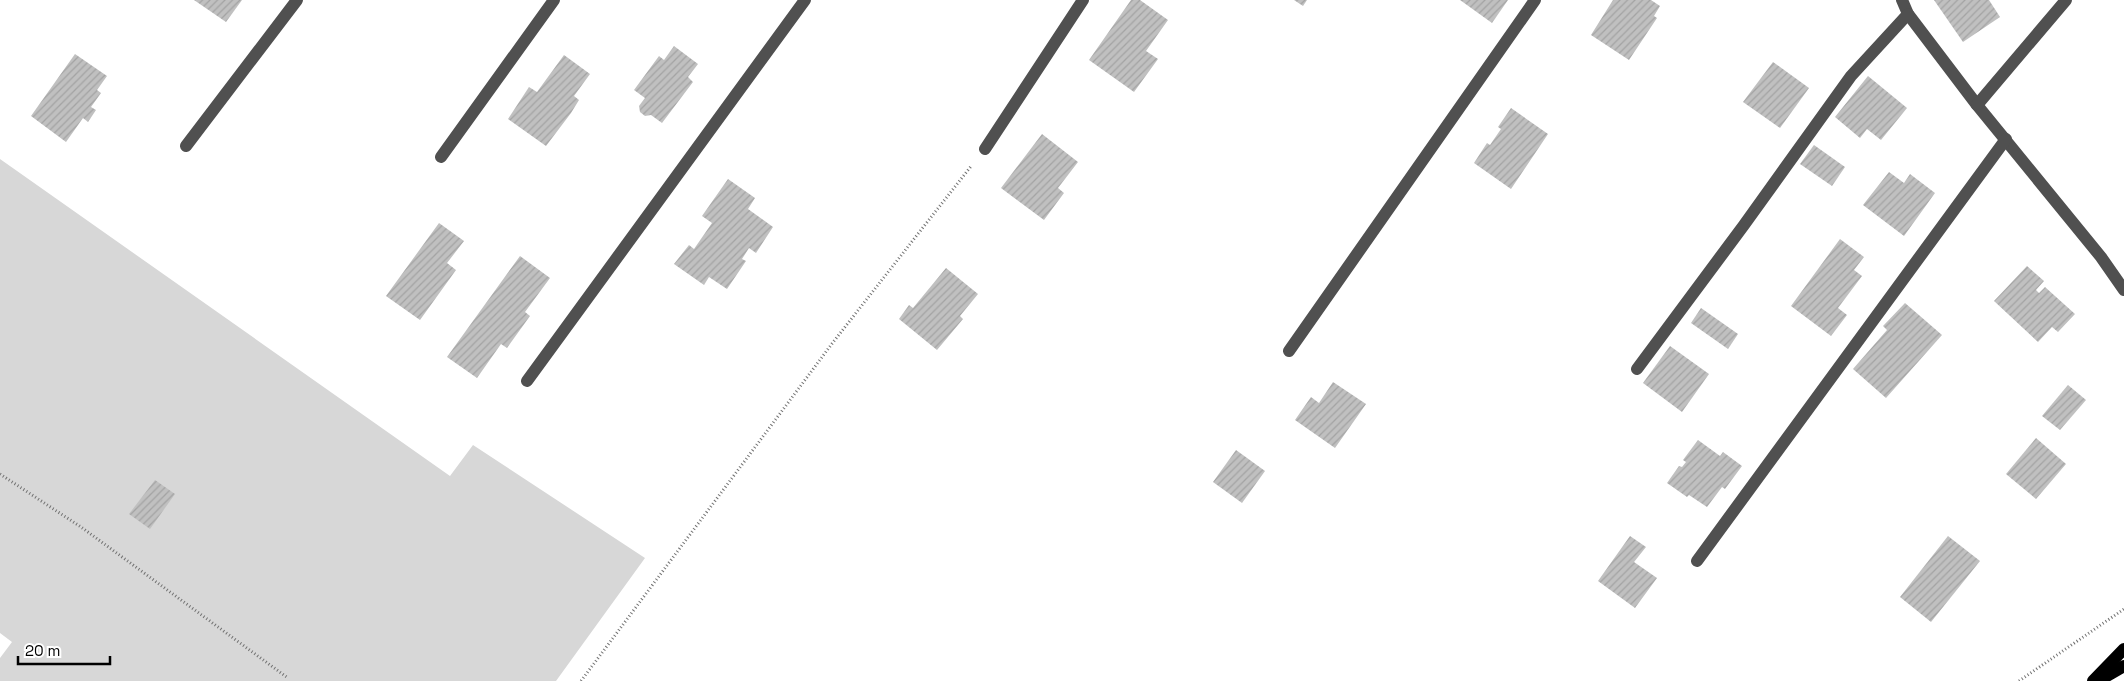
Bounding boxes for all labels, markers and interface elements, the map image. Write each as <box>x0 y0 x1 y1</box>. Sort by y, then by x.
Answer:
scale bar <box>18 634 110 666</box>
text: 20 m <box>25 641 60 660</box>

